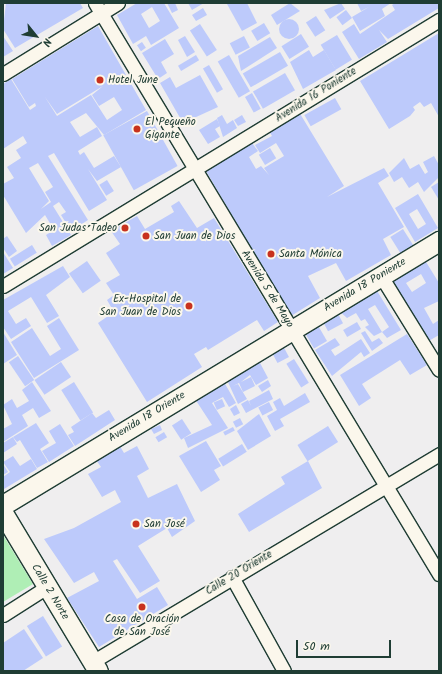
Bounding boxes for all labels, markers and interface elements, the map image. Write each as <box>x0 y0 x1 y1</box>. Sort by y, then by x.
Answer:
north arrow <box>16 16 56 56</box>
text: N <box>37 34 56 50</box>
street label: Avenida 16 Poniente <box>273 65 359 125</box>
place label: Hotel June <box>108 73 158 87</box>
marker: Hotel June <box>95 75 105 85</box>
place label: El Pequeño Gigante <box>145 116 196 142</box>
marker: El Pequeño Gigante <box>132 124 142 134</box>
place label: San Judas Tadeo <box>39 221 117 235</box>
marker: San Judas Tadeo <box>120 223 130 233</box>
place label: San Juan de Dios <box>154 229 235 243</box>
marker: San Juan de Dios <box>141 231 151 241</box>
place label: Santa Mónica <box>279 247 342 261</box>
street label: Avenida 5 de Mayo <box>238 248 296 330</box>
marker: Santa Mónica <box>266 249 276 259</box>
street label: Avenida 18 Poniente <box>321 255 409 315</box>
place label: Ex-Hospital de San Juan de Dios <box>100 293 181 319</box>
marker: Ex-Hospital de San Juan de Dios <box>184 301 194 311</box>
street label: Avenida 18 Oriente <box>106 389 188 445</box>
place label: San José <box>144 517 185 531</box>
marker: San José <box>131 519 141 529</box>
street label: Calle 20 Oriente <box>203 548 275 598</box>
street label: Calle 2 Norte <box>28 562 72 622</box>
marker: Casa de Oración de San José <box>137 602 147 612</box>
place label: Casa de Oración de San José <box>105 613 179 639</box>
scale bar <box>298 632 393 658</box>
text: 50 m <box>303 637 330 656</box>

